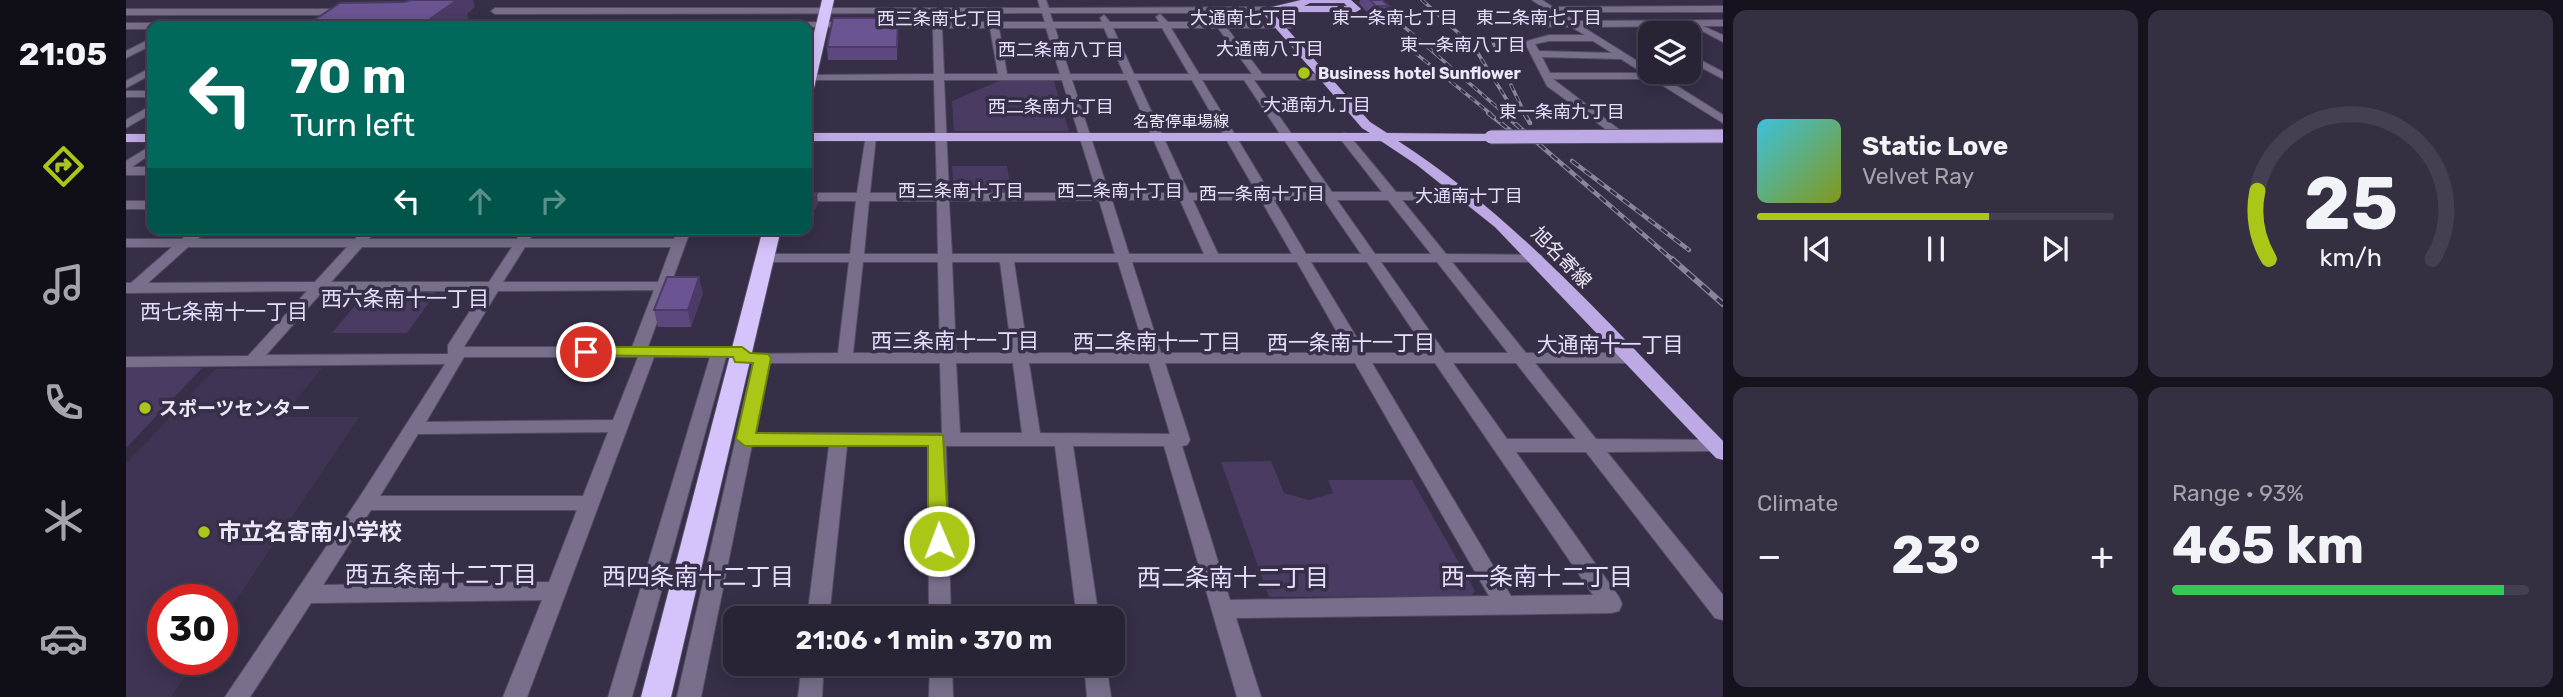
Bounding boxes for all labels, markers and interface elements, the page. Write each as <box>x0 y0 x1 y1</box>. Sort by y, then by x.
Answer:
district label: 大通南七丁目 <box>1190 7 1298 29</box>
district label: 東一条南七丁目 <box>1332 7 1458 29</box>
district label: 東二条南七丁目 <box>1476 7 1602 29</box>
district label: 西三条南七丁目 <box>877 8 1003 30</box>
map controls <box>1638 21 1701 84</box>
button: layers <box>1638 21 1701 84</box>
district label: 東一条南八丁目 <box>1400 34 1526 56</box>
text: 21:05 <box>19 35 107 73</box>
district label: 大通南八丁目 <box>1216 38 1324 60</box>
district label: 西二条南八丁目 <box>998 39 1124 61</box>
text: 70 m <box>290 47 407 105</box>
icon: left <box>175 49 266 140</box>
place label: Business hotel Sunflower <box>1318 64 1521 83</box>
marker: Business hotel Sunflower <box>1296 65 1312 81</box>
district label: 大通南九丁目 <box>1263 94 1371 116</box>
district label: 西二条南九丁目 <box>988 96 1114 118</box>
district label: 東一条南九丁目 <box>1499 101 1625 123</box>
text: Turn left <box>290 106 415 144</box>
street label: 名寄停車場線 <box>1133 112 1229 131</box>
text: Static Love <box>1862 131 2008 162</box>
icon: directions <box>39 142 88 191</box>
text: Velvet Ray <box>1862 162 1974 190</box>
text: 25 <box>2303 162 2398 248</box>
district label: 西三条南十丁目 <box>898 180 1024 202</box>
district label: 西二条南十丁目 <box>1057 180 1183 202</box>
icon: left <box>388 182 426 220</box>
icon: ahead <box>461 182 499 220</box>
icon: right <box>534 182 572 220</box>
district label: 西一条南十丁目 <box>1199 183 1325 205</box>
district label: 大通南十丁目 <box>1415 185 1523 207</box>
street label: 旭名寄線 <box>1527 222 1596 293</box>
icon: previous <box>1798 230 1836 268</box>
icon: pause <box>1917 230 1955 268</box>
icon: next <box>2036 230 2074 268</box>
text: km/h <box>2319 243 2382 272</box>
icon: music <box>39 260 88 309</box>
district label: 西六条南十一丁目 <box>321 286 489 311</box>
district label: 西七条南十一丁目 <box>140 299 308 324</box>
pin <box>556 322 616 382</box>
district label: 西三条南十一丁目 <box>871 328 1039 353</box>
district label: 西二条南十一丁目 <box>1073 329 1241 354</box>
district label: 西一条南十一丁目 <box>1267 330 1435 355</box>
district label: 大通南十一丁目 <box>1537 332 1684 357</box>
icon: arrive <box>567 333 605 371</box>
icon: phone <box>39 378 88 427</box>
place label: スポーツセンター <box>159 397 311 420</box>
marker: スポーツセンター <box>137 400 153 416</box>
text: Range · 93% <box>2172 479 2304 507</box>
text: Climate <box>1757 489 1838 517</box>
icon: climate <box>39 496 88 545</box>
position arrow <box>902 504 976 578</box>
text: 465 km <box>2172 514 2364 576</box>
place label: 市立名寄南小学校 <box>218 518 402 546</box>
marker: 市立名寄南小学校 <box>196 524 212 540</box>
text: 23° <box>1891 524 1981 586</box>
text: − <box>1757 533 1782 579</box>
text: + <box>2090 533 2114 579</box>
district label: 西五条南十二丁目 <box>345 561 537 589</box>
district label: 西四条南十二丁目 <box>602 563 794 591</box>
district label: 西一条南十二丁目 <box>1441 563 1633 591</box>
district label: 西二条南十二丁目 <box>1137 564 1329 592</box>
speed limit sign: 30 <box>147 584 238 675</box>
icon: car <box>39 614 88 663</box>
text: 21:06 · 1 min · 370 m <box>796 625 1052 656</box>

